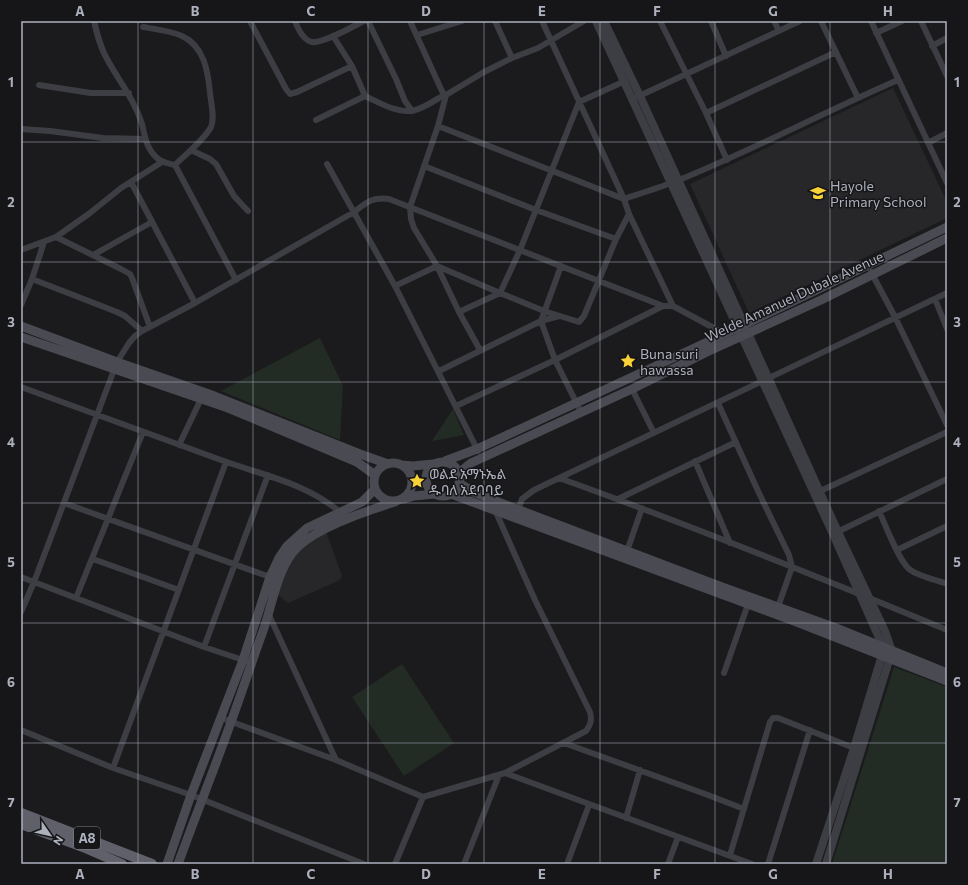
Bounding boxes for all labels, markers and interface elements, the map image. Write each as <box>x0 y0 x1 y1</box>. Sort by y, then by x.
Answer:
text: A <box>75 3 85 19</box>
text: B <box>191 3 200 19</box>
text: C <box>307 3 316 19</box>
text: D <box>421 3 431 19</box>
text: E <box>538 3 546 19</box>
text: F <box>653 3 661 19</box>
text: G <box>768 3 778 19</box>
text: H <box>883 3 893 19</box>
text: 1 <box>8 74 14 90</box>
text: 1 <box>954 74 960 90</box>
place label: Hayole Primary School <box>830 177 926 210</box>
school or university icon: Hayole Primary School <box>809 184 827 202</box>
text: 2 <box>7 194 15 210</box>
text: 2 <box>953 194 961 210</box>
street label: Welde Amanuel Dubale Avenue <box>702 247 886 345</box>
text: 3 <box>7 314 15 330</box>
text: 3 <box>953 314 961 330</box>
place label: Buna suri hawassa <box>640 345 698 378</box>
place icon: Buna suri hawassa <box>619 352 637 370</box>
text: 4 <box>7 434 15 450</box>
text: 4 <box>953 434 961 450</box>
place label: ወልደ አማኑኤል ዱባለ አደባባይ <box>429 465 507 498</box>
place icon: ወልደ አማኑኤል ዱባለ አደባባይ <box>408 472 426 490</box>
text: 5 <box>7 554 15 570</box>
text: 5 <box>953 554 961 570</box>
text: 6 <box>7 674 15 690</box>
text: 6 <box>953 674 961 690</box>
text: 7 <box>7 794 15 810</box>
text: 7 <box>953 794 961 810</box>
north arrow <box>30 815 70 855</box>
road number: A8 <box>74 827 100 849</box>
text: N <box>51 834 66 848</box>
text: A <box>75 866 85 882</box>
text: B <box>191 866 200 882</box>
text: C <box>307 866 316 882</box>
text: D <box>421 866 431 882</box>
text: E <box>538 866 546 882</box>
text: F <box>653 866 661 882</box>
text: G <box>768 866 778 882</box>
text: H <box>883 866 893 882</box>

